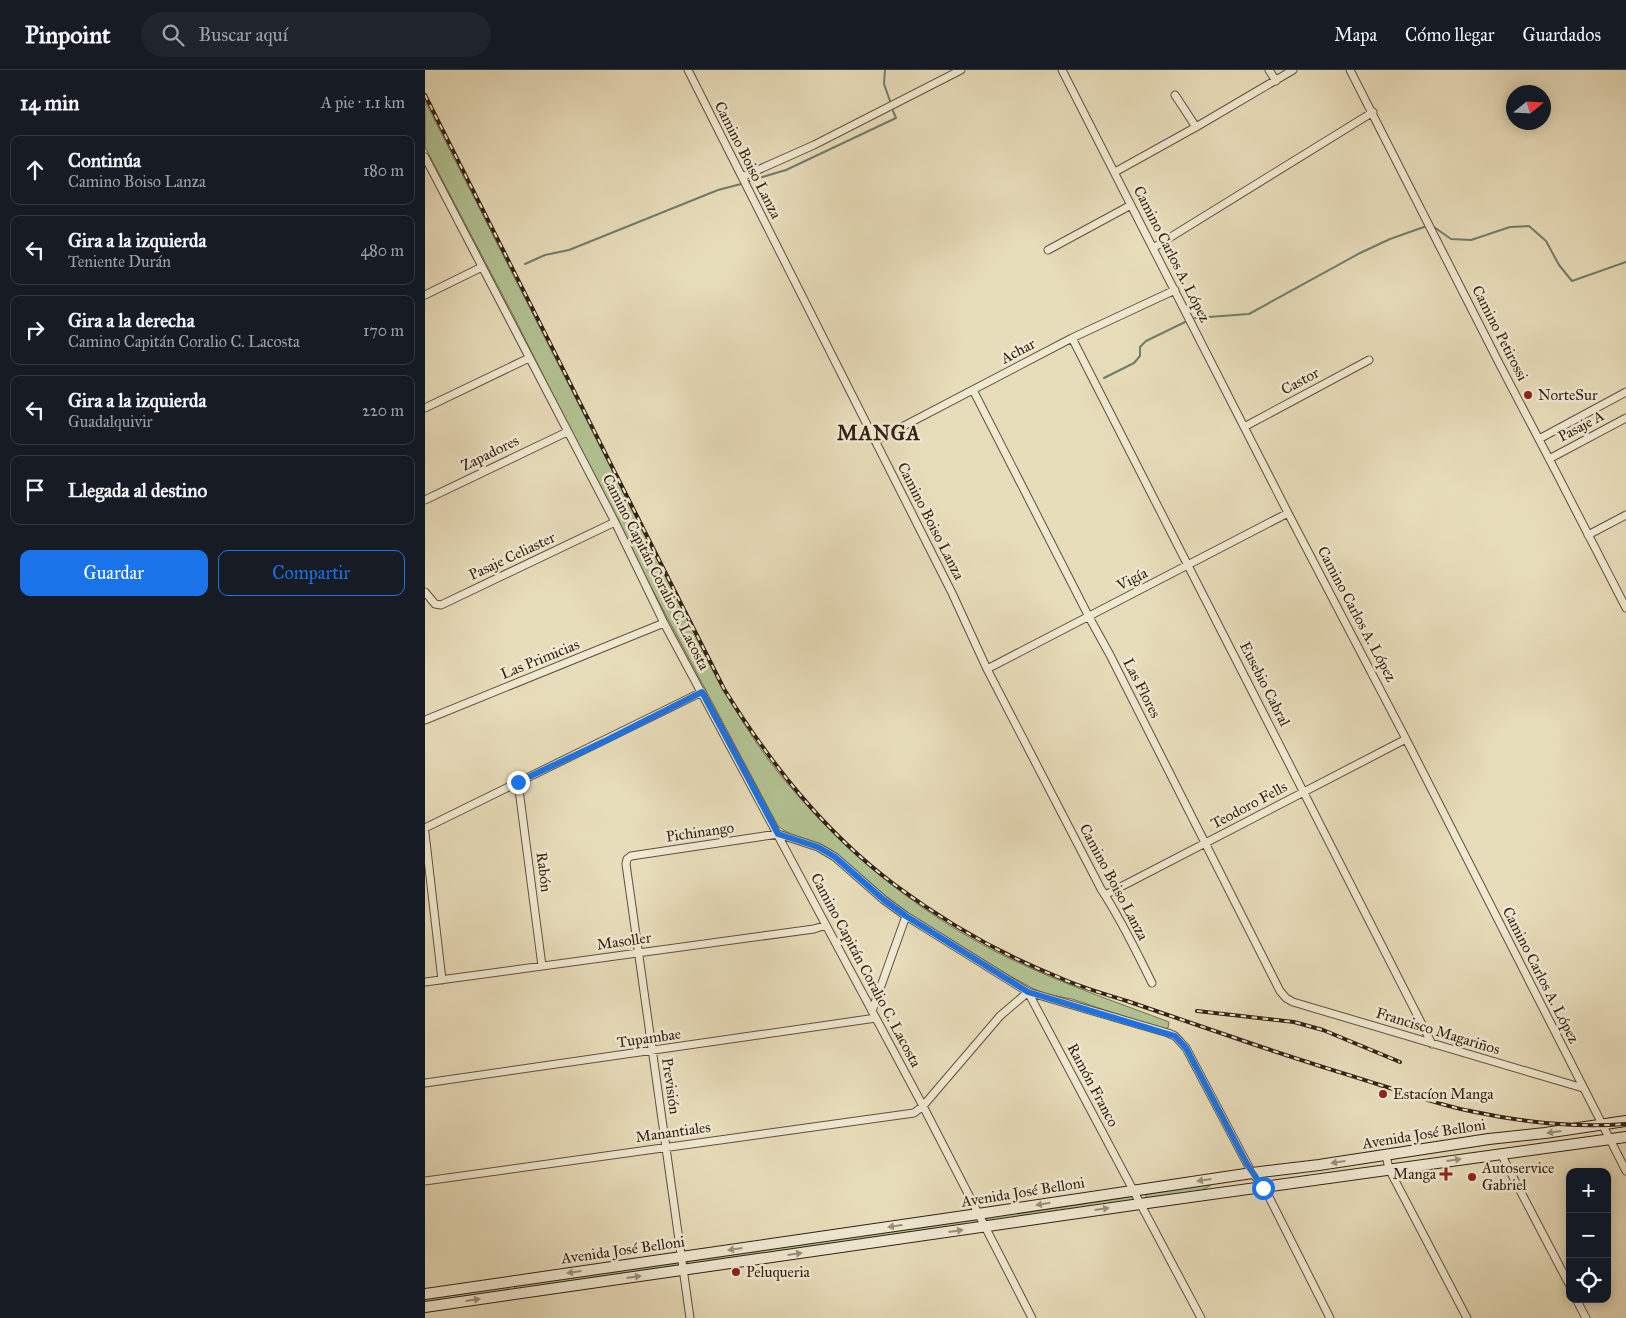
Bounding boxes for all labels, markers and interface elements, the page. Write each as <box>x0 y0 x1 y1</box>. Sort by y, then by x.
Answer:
search box <box>141 12 491 57</box>
text: Pinpoint <box>25 20 111 50</box>
icon: search <box>159 21 187 49</box>
text: Buscar aquí <box>199 23 288 46</box>
text: Mapa <box>1334 24 1377 46</box>
text: Cómo llegar <box>1405 24 1495 46</box>
text: Guardados <box>1523 24 1601 46</box>
north arrow <box>1506 85 1551 130</box>
text: 14 min <box>20 90 79 116</box>
text: A pie · 1.1 km <box>321 93 405 112</box>
street label: Camino Boiso Lanza <box>711 98 786 222</box>
text: Continúa <box>68 149 141 172</box>
icon: ahead <box>21 156 49 184</box>
text: 180 m <box>363 161 404 180</box>
text: Camino Boiso Lanza <box>68 172 206 191</box>
street label: Camino Carlos A. López <box>1130 183 1214 325</box>
text: Gira a la izquierda <box>68 229 207 252</box>
icon: left <box>21 236 49 264</box>
text: 480 m <box>360 241 404 260</box>
text: Teniente Durán <box>68 252 171 271</box>
street label: Camino Petirossi <box>1468 282 1532 384</box>
text: Gira a la derecha <box>68 309 195 332</box>
icon: right <box>21 316 49 344</box>
text: 170 m <box>363 321 404 340</box>
text: Camino Capitán Coralio C. Lacosta <box>68 332 300 351</box>
street label: Achar <box>997 334 1039 368</box>
street label: Castor <box>1278 363 1322 398</box>
place label: NorteSur <box>1538 386 1598 404</box>
text: Gira a la izquierda <box>68 389 207 412</box>
marker: NorteSur <box>1522 389 1534 401</box>
icon: left <box>21 396 49 424</box>
text: 220 m <box>362 401 404 420</box>
street label: Pasaje A <box>1555 406 1607 446</box>
text: Guadalquivir <box>68 412 153 431</box>
district label: MANGA <box>837 421 921 445</box>
street label: Zapadores <box>458 431 522 475</box>
street label: Camino Boiso Lanza <box>894 459 969 583</box>
street label: Camino Capitán Coralio C. Lacosta <box>599 471 714 674</box>
icon: arrive <box>21 476 49 504</box>
text: Llegada al destino <box>68 479 207 502</box>
street label: Pasaje Celiaster <box>466 528 558 584</box>
street label: Camino Carlos A. López <box>1314 543 1400 685</box>
button: Guardar <box>20 550 208 596</box>
button: Compartir <box>218 550 405 596</box>
street label: Vigía <box>1113 563 1151 595</box>
street label: Las Primicias <box>498 635 582 683</box>
street label: Eusebio Cabral <box>1236 639 1294 730</box>
street label: Las Flores <box>1119 655 1165 721</box>
route end <box>507 771 530 794</box>
street label: Teodoro Fells <box>1208 777 1290 833</box>
street label: Pichinango <box>665 818 736 846</box>
street label: Camino Boiso Lanza <box>1076 821 1153 944</box>
street label: Rabón <box>533 851 555 893</box>
street label: Camino Capitán Coralio C. Lacosta <box>807 870 925 1071</box>
street label: Camino Carlos A. López <box>1499 904 1583 1046</box>
street label: Masoller <box>596 928 653 954</box>
street label: Francisco Magariños <box>1374 1004 1502 1058</box>
street label: Tupambae <box>616 1025 682 1051</box>
street label: Ramón Franco <box>1063 1040 1123 1130</box>
street label: Previsión <box>658 1057 684 1115</box>
place label: Estacíon Manga <box>1393 1085 1494 1103</box>
marker: Estacíon Manga <box>1377 1088 1389 1100</box>
street label: Avenida José Belloni <box>1360 1115 1487 1154</box>
street label: Manantiales <box>634 1118 712 1146</box>
one-way arrow <box>1546 1128 1562 1136</box>
one-way arrow <box>1447 1156 1463 1164</box>
one-way arrow <box>1330 1158 1346 1166</box>
place label: Autoservice Gabriel <box>1481 1159 1554 1194</box>
place label: Manga <box>1393 1165 1437 1183</box>
marker: Manga <box>1440 1168 1452 1180</box>
map controls <box>1566 1168 1611 1303</box>
button: + <box>1566 1168 1611 1213</box>
marker: Autoservice Gabriel <box>1466 1171 1478 1183</box>
street label: Avenida José Belloni <box>959 1173 1086 1212</box>
one-way arrow <box>1196 1176 1212 1184</box>
route start <box>1252 1177 1275 1200</box>
one-way arrow <box>1035 1201 1051 1209</box>
one-way arrow <box>1094 1205 1110 1213</box>
button: − <box>1566 1213 1611 1258</box>
one-way arrow <box>887 1222 903 1230</box>
one-way arrow <box>948 1226 964 1234</box>
street label: Avenida José Belloni <box>559 1232 686 1269</box>
one-way arrow <box>726 1246 742 1254</box>
one-way arrow <box>787 1249 803 1257</box>
button: locate <box>1566 1258 1611 1303</box>
place label: Peluqueria <box>746 1263 811 1282</box>
marker: Peluqueria <box>730 1266 742 1278</box>
one-way arrow <box>565 1269 581 1277</box>
one-way arrow <box>626 1273 642 1281</box>
one-way arrow <box>466 1296 482 1304</box>

